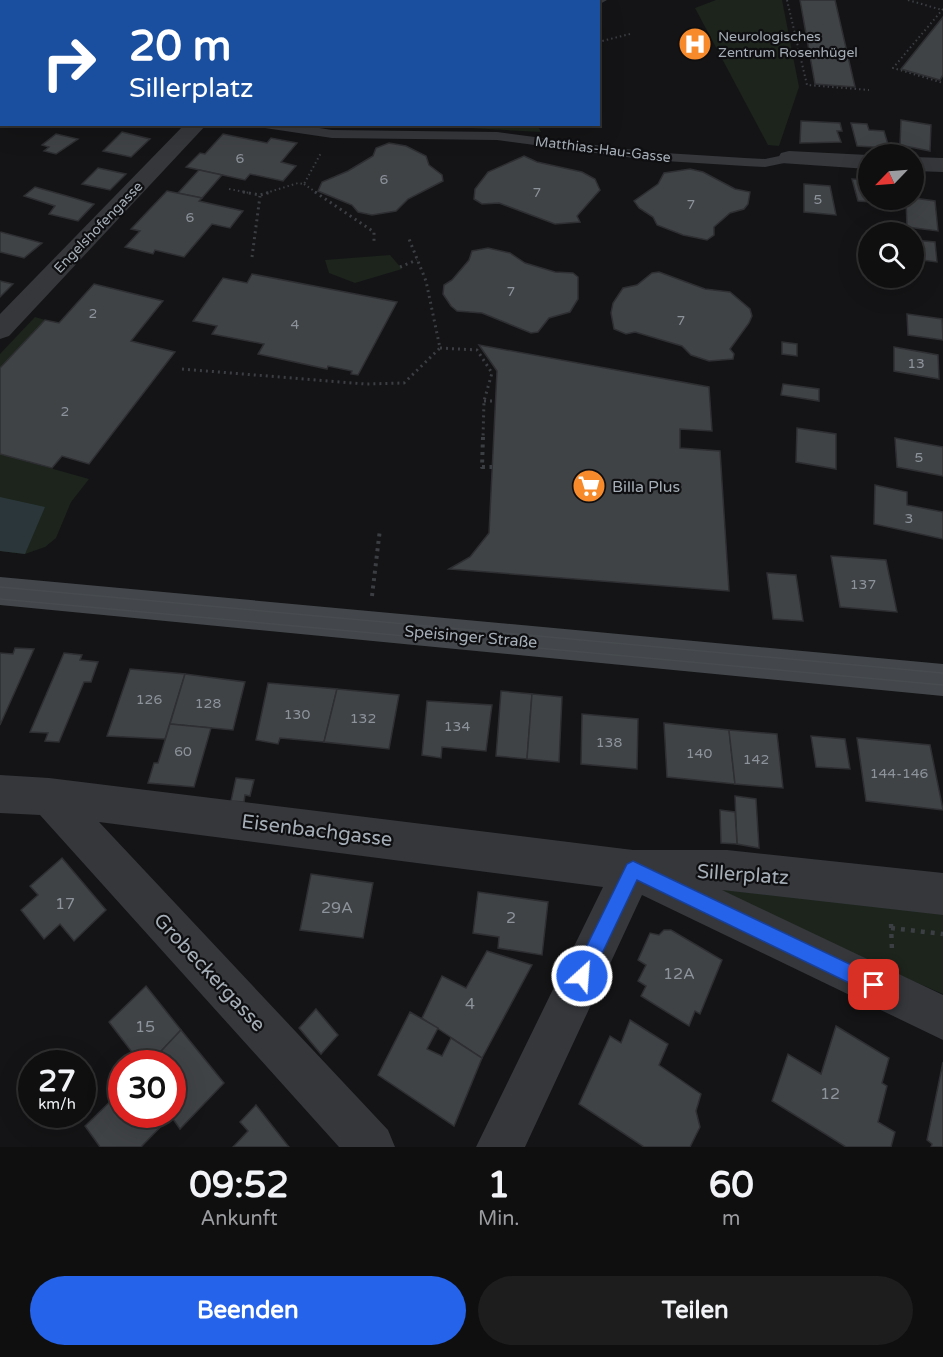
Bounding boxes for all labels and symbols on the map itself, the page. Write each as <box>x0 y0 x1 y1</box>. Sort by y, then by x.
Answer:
hospital icon: Neurologisches Zentrum Rosenhügel <box>677 26 713 62</box>
place label: Neurologisches Zentrum Rosenhügel <box>718 28 858 61</box>
street label: Matthias-Hau-Gasse <box>534 133 672 166</box>
north arrow <box>858 144 924 210</box>
house number: 6 <box>236 150 245 167</box>
house number: 6 <box>380 171 389 188</box>
street label: Engelshofengasse <box>50 178 146 277</box>
house number: 7 <box>533 184 541 201</box>
house number: 5 <box>814 191 822 208</box>
house number: 7 <box>687 196 695 213</box>
house number: 6 <box>186 209 195 226</box>
house number: 7 <box>507 283 515 300</box>
house number: 2 <box>89 305 97 322</box>
house number: 7 <box>677 312 685 329</box>
house number: 4 <box>291 316 300 333</box>
house number: 13 <box>907 355 925 372</box>
house number: 2 <box>61 403 69 420</box>
house number: 5 <box>915 449 923 466</box>
supermarket icon: Billa Plus <box>571 468 607 504</box>
place label: Billa Plus <box>612 477 680 497</box>
house number: 3 <box>905 510 913 527</box>
house number: 137 <box>850 576 876 593</box>
street label: Speisinger Straße <box>404 621 538 653</box>
house number: 126 <box>136 691 162 708</box>
house number: 128 <box>195 695 221 712</box>
house number: 130 <box>284 706 310 723</box>
house number: 132 <box>350 710 376 727</box>
house number: 134 <box>444 718 470 735</box>
house number: 138 <box>596 734 622 751</box>
house number: 60 <box>174 743 192 760</box>
house number: 140 <box>686 745 712 762</box>
house number: 142 <box>743 751 769 768</box>
house number: 144-146 <box>870 765 929 782</box>
street label: Eisenbachgasse <box>240 810 394 852</box>
street label: Sillerplatz <box>696 860 790 890</box>
house number: 17 <box>55 894 75 914</box>
house number: 29A <box>321 898 353 918</box>
house number: 2 <box>506 908 516 928</box>
street label: Grobeckergasse <box>148 909 270 1037</box>
position arrow <box>550 944 614 1008</box>
pin <box>848 959 899 1010</box>
house number: 12A <box>663 964 695 984</box>
house number: 4 <box>465 994 475 1014</box>
house number: 15 <box>135 1017 155 1037</box>
speed limit sign: 30 <box>108 1050 186 1128</box>
house number: 12 <box>820 1084 840 1104</box>

